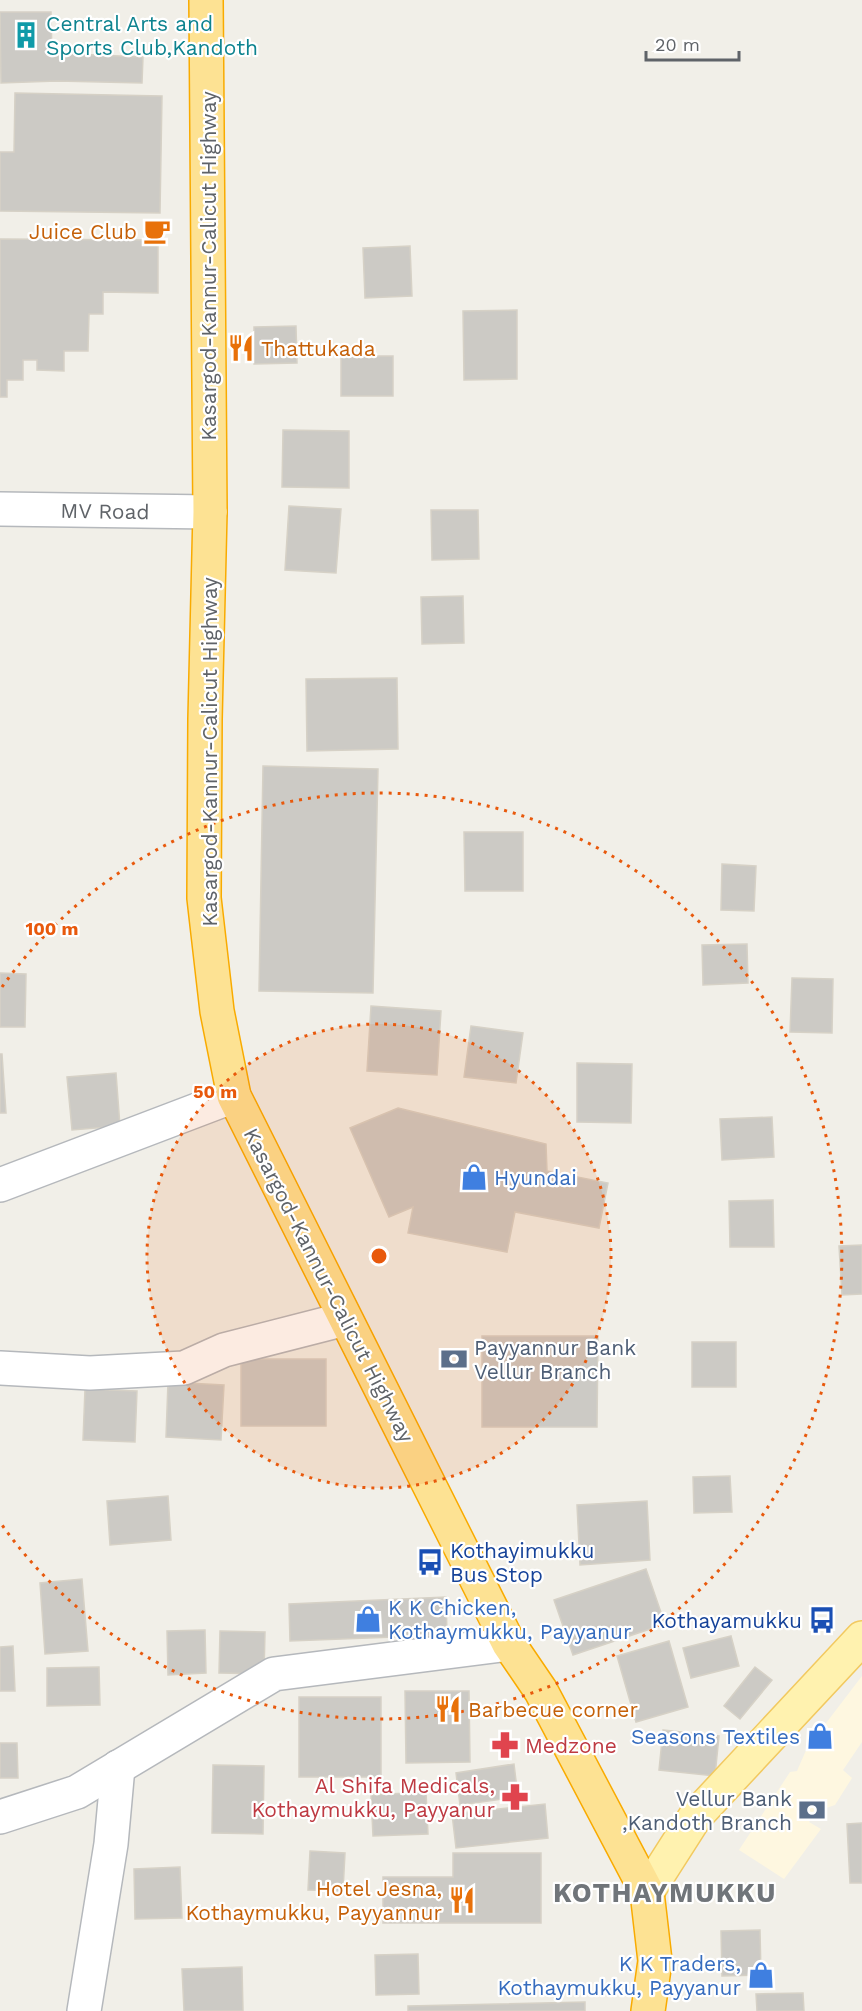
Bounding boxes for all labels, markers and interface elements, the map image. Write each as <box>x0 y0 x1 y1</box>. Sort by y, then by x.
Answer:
place label: Central Arts and Sports Club,Kandoth <box>46 11 258 60</box>
building icon: Central Arts and Sports Club,Kandoth <box>11 20 41 50</box>
scale bar <box>646 24 739 62</box>
text: 20 m <box>655 34 700 55</box>
street label: Kasargod-Kannur-Calicut Highway <box>196 91 221 441</box>
cafe icon: Juice Club <box>142 216 172 246</box>
place label: Juice Club <box>29 219 137 244</box>
restaurant icon: Thattukada <box>226 333 256 363</box>
place label: Thattukada <box>261 336 376 361</box>
street label: MV Road <box>60 498 150 524</box>
street label: Kasargod-Kannur-Calicut Highway <box>197 577 222 927</box>
text: 100 m <box>25 918 79 939</box>
text: 50 m <box>193 1081 237 1102</box>
street label: Kasargod-Kannur-Calicut Highway <box>239 1124 420 1447</box>
shop icon: Hyundai <box>459 1162 489 1192</box>
place label: Hyundai <box>494 1165 577 1190</box>
centre of rings <box>369 1246 389 1266</box>
place label: Payyannur Bank Vellur Branch <box>474 1335 636 1384</box>
bank icon: Payyannur Bank Vellur Branch <box>439 1344 469 1374</box>
place label: Kothayimukku Bus Stop <box>450 1538 595 1587</box>
bus stop icon: Kothayimukku Bus Stop <box>415 1547 445 1577</box>
place label: K K Chicken, Kothaymukku, Payyanur <box>388 1595 632 1644</box>
shop icon: K K Chicken, Kothaymukku, Payyanur <box>353 1604 383 1634</box>
bus stop icon: Kothayamukku <box>807 1605 837 1635</box>
place label: Kothayamukku <box>651 1608 802 1633</box>
restaurant icon: Barbecue corner <box>433 1694 463 1724</box>
place label: Barbecue corner <box>468 1697 638 1722</box>
shop icon: Seasons Textiles <box>805 1721 835 1751</box>
place label: Seasons Textiles <box>631 1724 800 1749</box>
pharmacy icon: Medzone <box>490 1730 520 1760</box>
place label: Medzone <box>525 1733 617 1758</box>
place label: Al Shifa Medicals, Kothaymukku, Payyanur <box>251 1773 495 1822</box>
pharmacy icon: Al Shifa Medicals, Kothaymukku, Payyanur <box>500 1782 530 1812</box>
place label: Vellur Bank ,Kandoth Branch <box>622 1786 792 1835</box>
bank icon: Vellur Bank ,Kandoth Branch <box>797 1795 827 1825</box>
place label: Hotel Jesna, Kothaymukku, Payyannur <box>185 1876 442 1925</box>
district label: KOTHAYMUKKU <box>553 1877 777 1909</box>
restaurant icon: Hotel Jesna, Kothaymukku, Payyannur <box>447 1885 477 1915</box>
place label: K K Traders, Kothaymukku, Payyanur <box>497 1951 741 2000</box>
shop icon: K K Traders, Kothaymukku, Payyanur <box>746 1960 776 1990</box>

